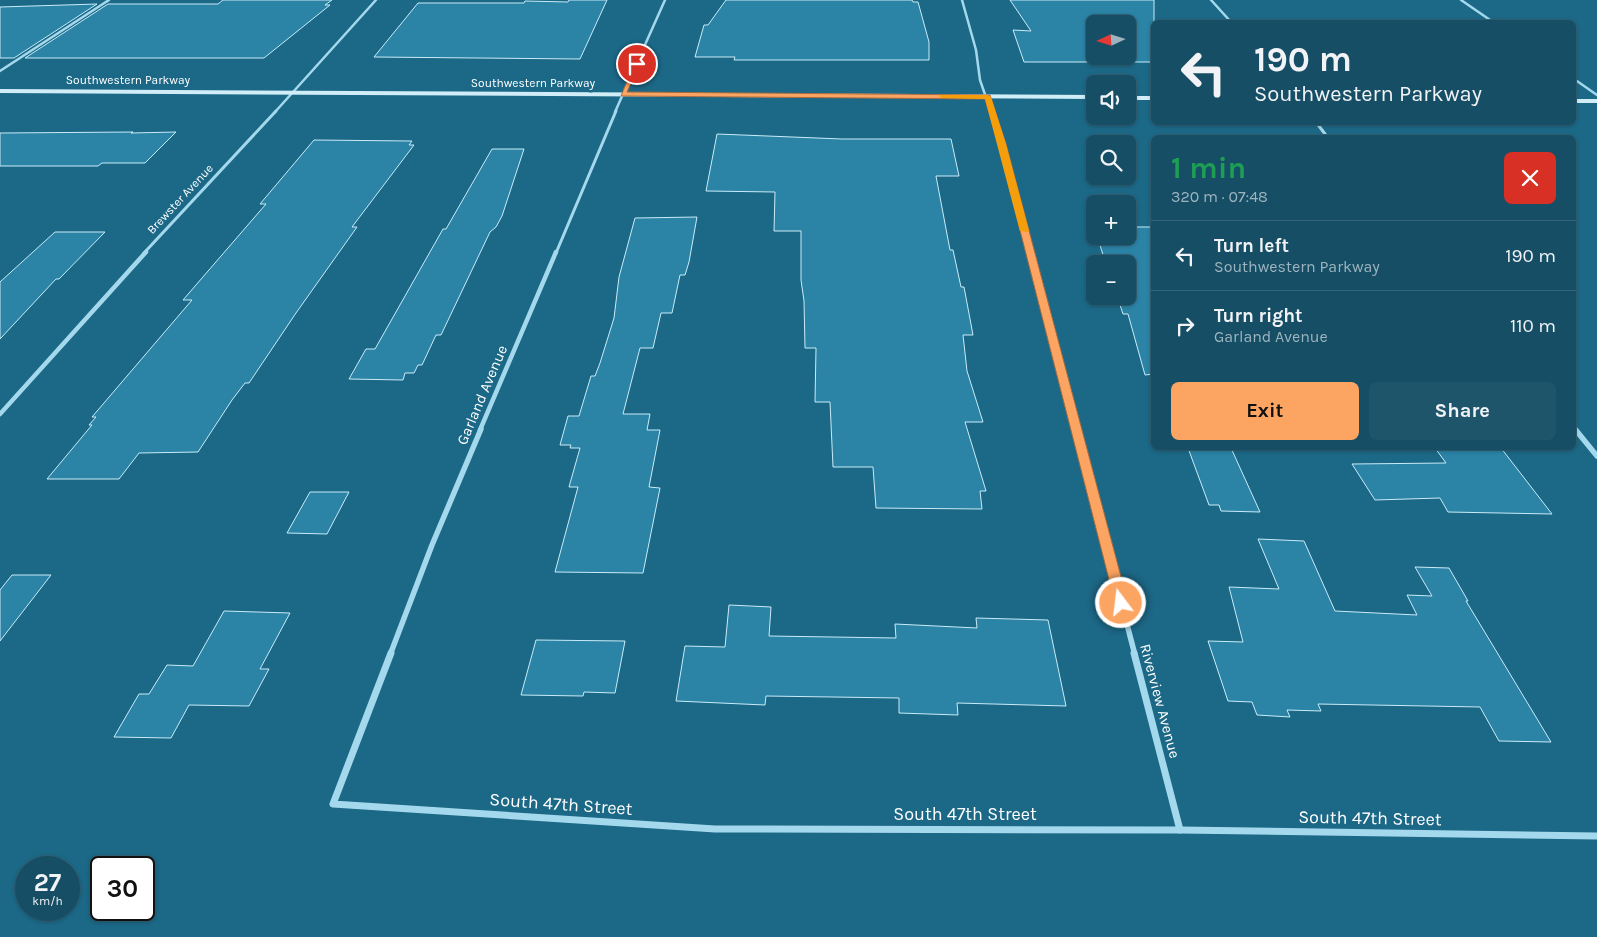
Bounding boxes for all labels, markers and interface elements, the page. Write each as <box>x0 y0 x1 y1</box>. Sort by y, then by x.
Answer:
north arrow <box>1086 15 1136 65</box>
map controls <box>1086 15 1136 305</box>
text: 190 m <box>1254 39 1352 80</box>
icon: left <box>1171 40 1236 105</box>
pin <box>616 43 658 85</box>
icon: arrive <box>623 50 651 78</box>
street label: Southwestern Parkway <box>66 73 191 87</box>
button: sound <box>1086 75 1136 125</box>
street label: Southwestern Parkway <box>471 76 596 90</box>
text: Southwestern Parkway <box>1254 81 1482 107</box>
button: search <box>1086 135 1136 185</box>
text: 1 min <box>1171 150 1246 186</box>
button: close <box>1504 152 1556 204</box>
street label: Brewster Avenue <box>144 161 216 237</box>
text: 320 m · 07:48 <box>1171 187 1268 206</box>
button: + <box>1086 195 1136 245</box>
text: Turn left <box>1214 235 1289 257</box>
icon: left <box>1171 242 1199 270</box>
text: 190 m <box>1505 245 1556 267</box>
button: − <box>1086 255 1136 305</box>
text: Southwestern Parkway <box>1214 257 1380 276</box>
text: Turn right <box>1214 305 1303 327</box>
icon: right <box>1171 312 1199 340</box>
text: 110 m <box>1510 315 1556 337</box>
text: Garland Avenue <box>1214 327 1328 346</box>
street label: Garland Avenue <box>453 342 511 448</box>
button: Exit <box>1171 382 1359 440</box>
button: Share <box>1369 382 1556 440</box>
position arrow <box>1094 576 1146 628</box>
street label: Riverview Avenue <box>1136 642 1184 760</box>
street label: South 47th Street <box>489 788 633 820</box>
street label: South 47th Street <box>893 803 1037 825</box>
street label: South 47th Street <box>1298 806 1442 830</box>
speed limit sign: 30 <box>90 856 155 921</box>
text: 27 <box>34 868 61 897</box>
text: km/h <box>32 894 63 908</box>

